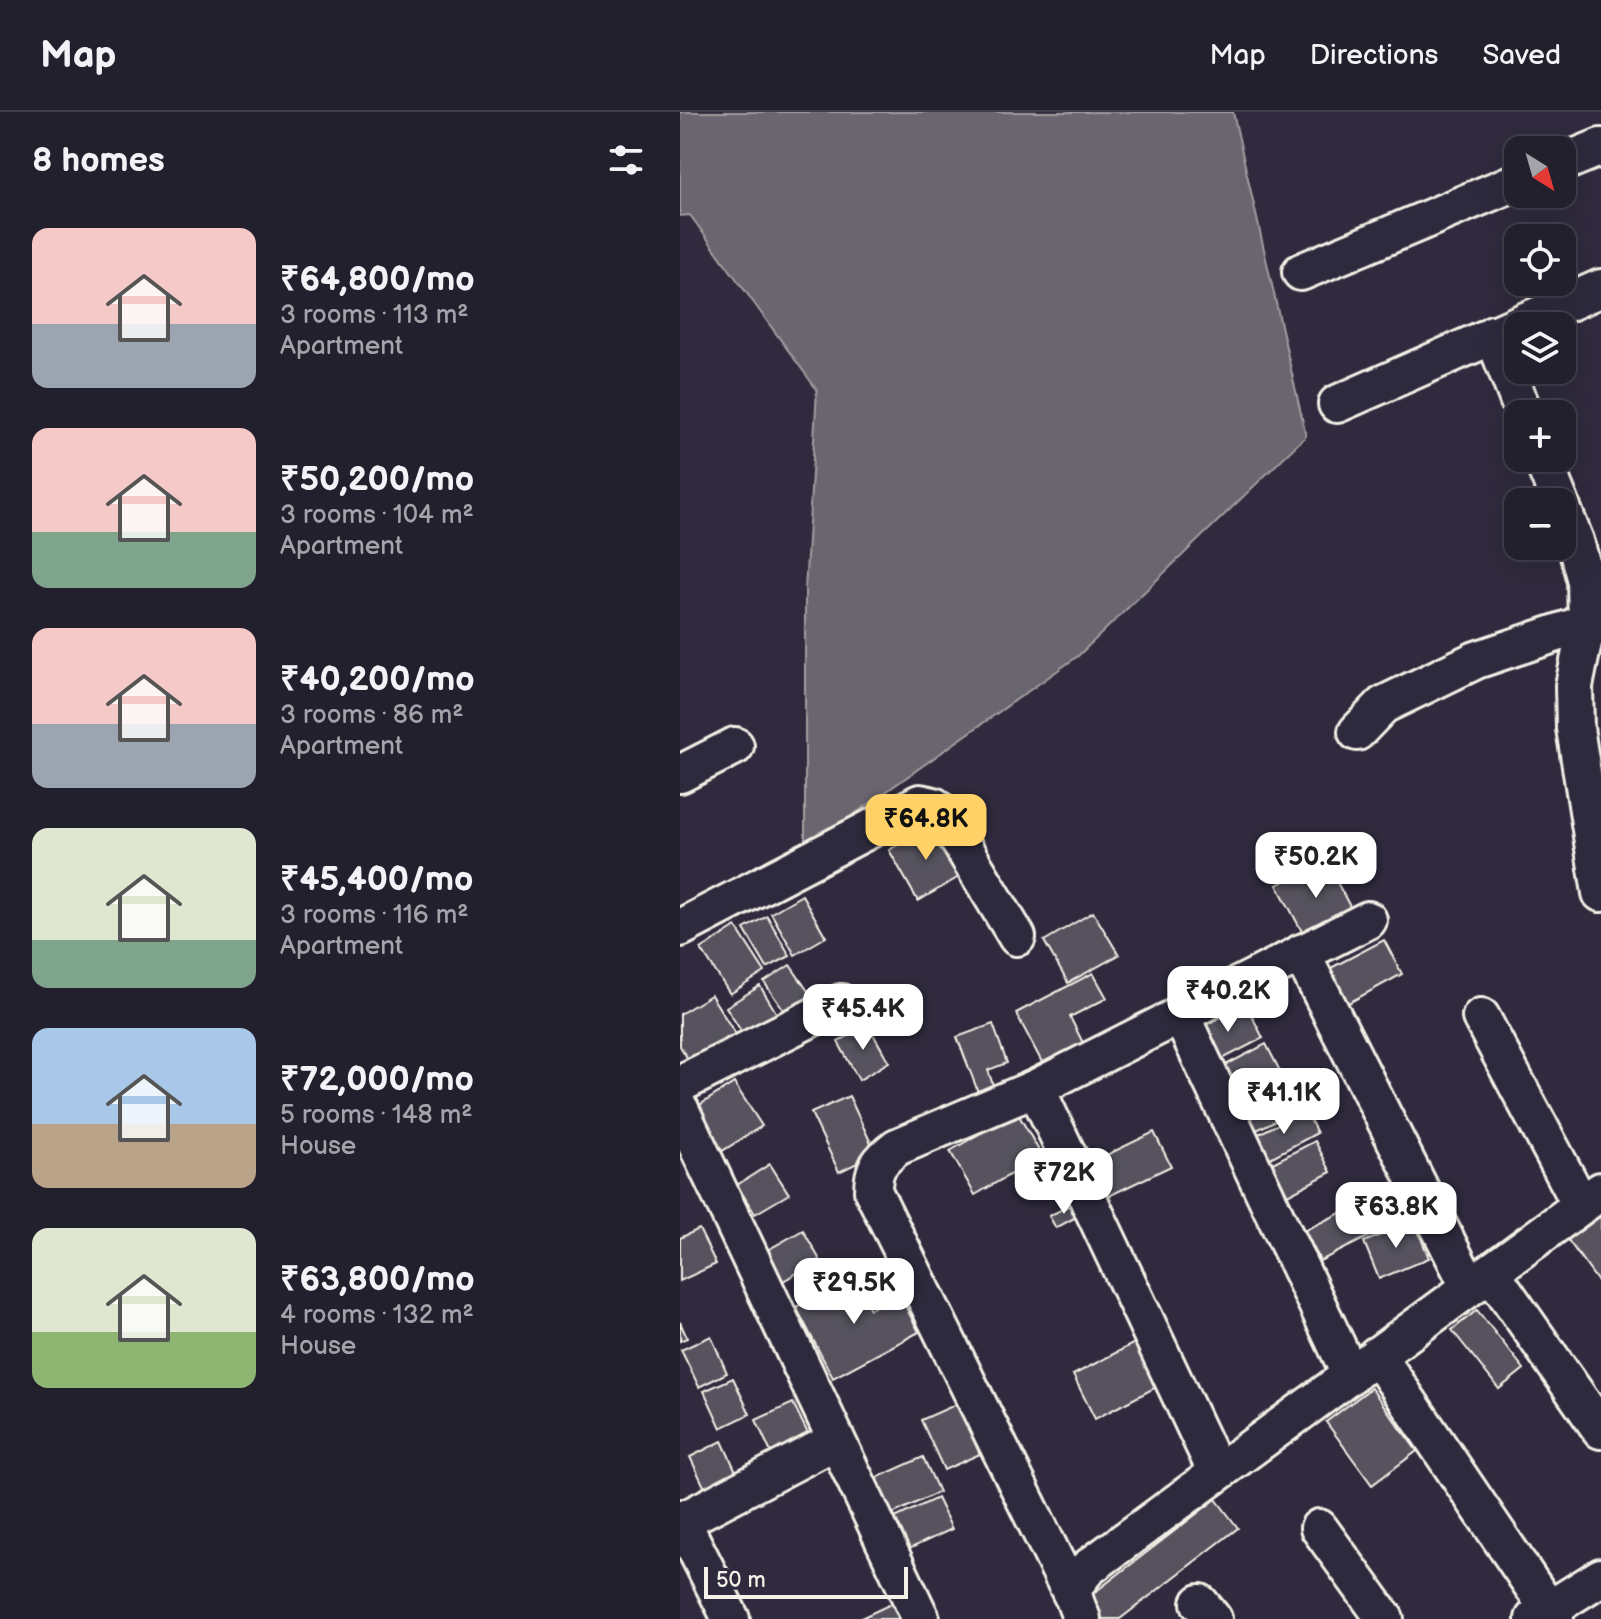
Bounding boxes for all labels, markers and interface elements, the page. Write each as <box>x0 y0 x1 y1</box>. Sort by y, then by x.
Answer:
text: Map <box>40 33 116 78</box>
text: Map <box>1209 39 1266 72</box>
text: Directions <box>1310 39 1438 72</box>
text: Saved <box>1482 39 1561 72</box>
north arrow <box>1504 136 1576 208</box>
map controls <box>1504 136 1576 560</box>
icon: filters <box>604 138 648 182</box>
text: 8 homes <box>32 140 165 181</box>
button: locate <box>1504 224 1576 296</box>
text: ₹64,800/mo <box>280 259 475 300</box>
icon: home <box>96 260 192 356</box>
text: 3 rooms · 113 m² <box>280 300 469 331</box>
button: layers <box>1504 312 1576 384</box>
text: Apartment <box>280 331 403 362</box>
button: + <box>1504 400 1576 472</box>
text: ₹50,200/mo <box>280 459 474 500</box>
icon: home <box>96 460 192 556</box>
button: − <box>1504 488 1576 560</box>
text: 3 rooms · 104 m² <box>280 500 474 531</box>
text: Apartment <box>280 531 403 562</box>
text: ₹40,200/mo <box>280 659 475 700</box>
icon: home <box>96 660 192 756</box>
text: 3 rooms · 86 m² <box>280 700 464 731</box>
text: Apartment <box>280 731 403 762</box>
pin: ₹64.8K <box>861 794 991 862</box>
text: ₹64.8K <box>884 804 968 835</box>
pin: ₹50.2K <box>1251 832 1381 900</box>
text: ₹50.2K <box>1273 842 1359 873</box>
text: ₹45,400/mo <box>280 859 473 900</box>
icon: home <box>96 860 192 956</box>
text: 3 rooms · 116 m² <box>280 900 469 931</box>
text: Apartment <box>280 931 403 962</box>
pin: ₹40.2K <box>1163 966 1293 1034</box>
text: ₹40.2K <box>1185 976 1271 1007</box>
pin: ₹45.4K <box>798 984 928 1052</box>
text: ₹45.4K <box>821 994 905 1025</box>
text: ₹72,000/mo <box>280 1059 474 1100</box>
icon: home <box>96 1060 192 1156</box>
pin: ₹41.1K <box>1219 1068 1349 1136</box>
text: ₹41.1K <box>1247 1078 1321 1109</box>
text: 5 rooms · 148 m² <box>280 1100 472 1131</box>
text: House <box>280 1131 356 1162</box>
pin: ₹72K <box>1017 1148 1111 1216</box>
text: ₹72K <box>1033 1158 1095 1189</box>
pin: ₹63.8K <box>1331 1182 1461 1250</box>
text: ₹63.8K <box>1354 1192 1438 1223</box>
pin: ₹29.5K <box>789 1258 919 1326</box>
text: ₹63,800/mo <box>280 1259 475 1300</box>
icon: home <box>96 1260 192 1356</box>
text: ₹29.5K <box>812 1268 896 1299</box>
text: 4 rooms · 132 m² <box>280 1300 474 1331</box>
text: House <box>280 1331 356 1362</box>
scale bar <box>704 1563 908 1599</box>
text: 50 m <box>716 1567 766 1594</box>

